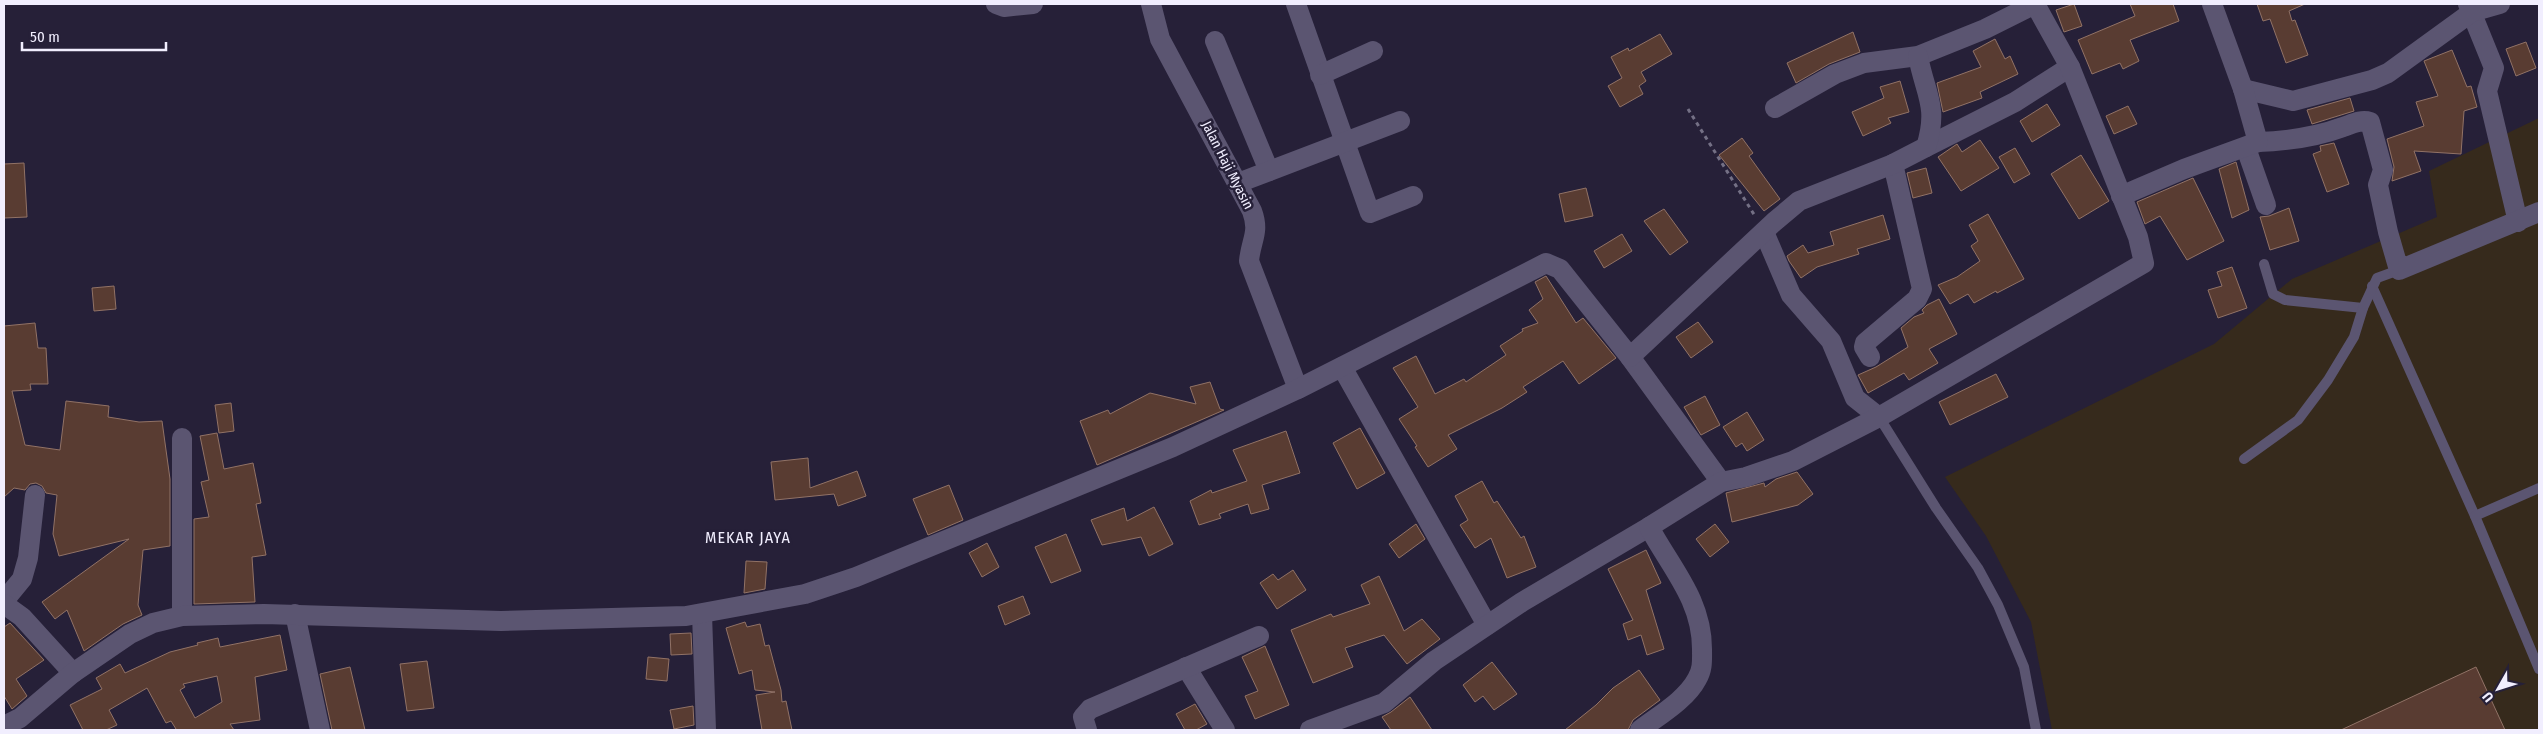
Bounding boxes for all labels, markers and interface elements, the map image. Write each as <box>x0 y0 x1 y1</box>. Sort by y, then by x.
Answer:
scale bar <box>22 20 166 52</box>
text: 50 m <box>30 28 60 46</box>
street label: Jalan Haji Myasin <box>1198 118 1257 212</box>
district label: MEKAR JAYA <box>705 528 791 547</box>
north arrow <box>2473 664 2523 714</box>
text: U <box>2479 688 2497 705</box>

